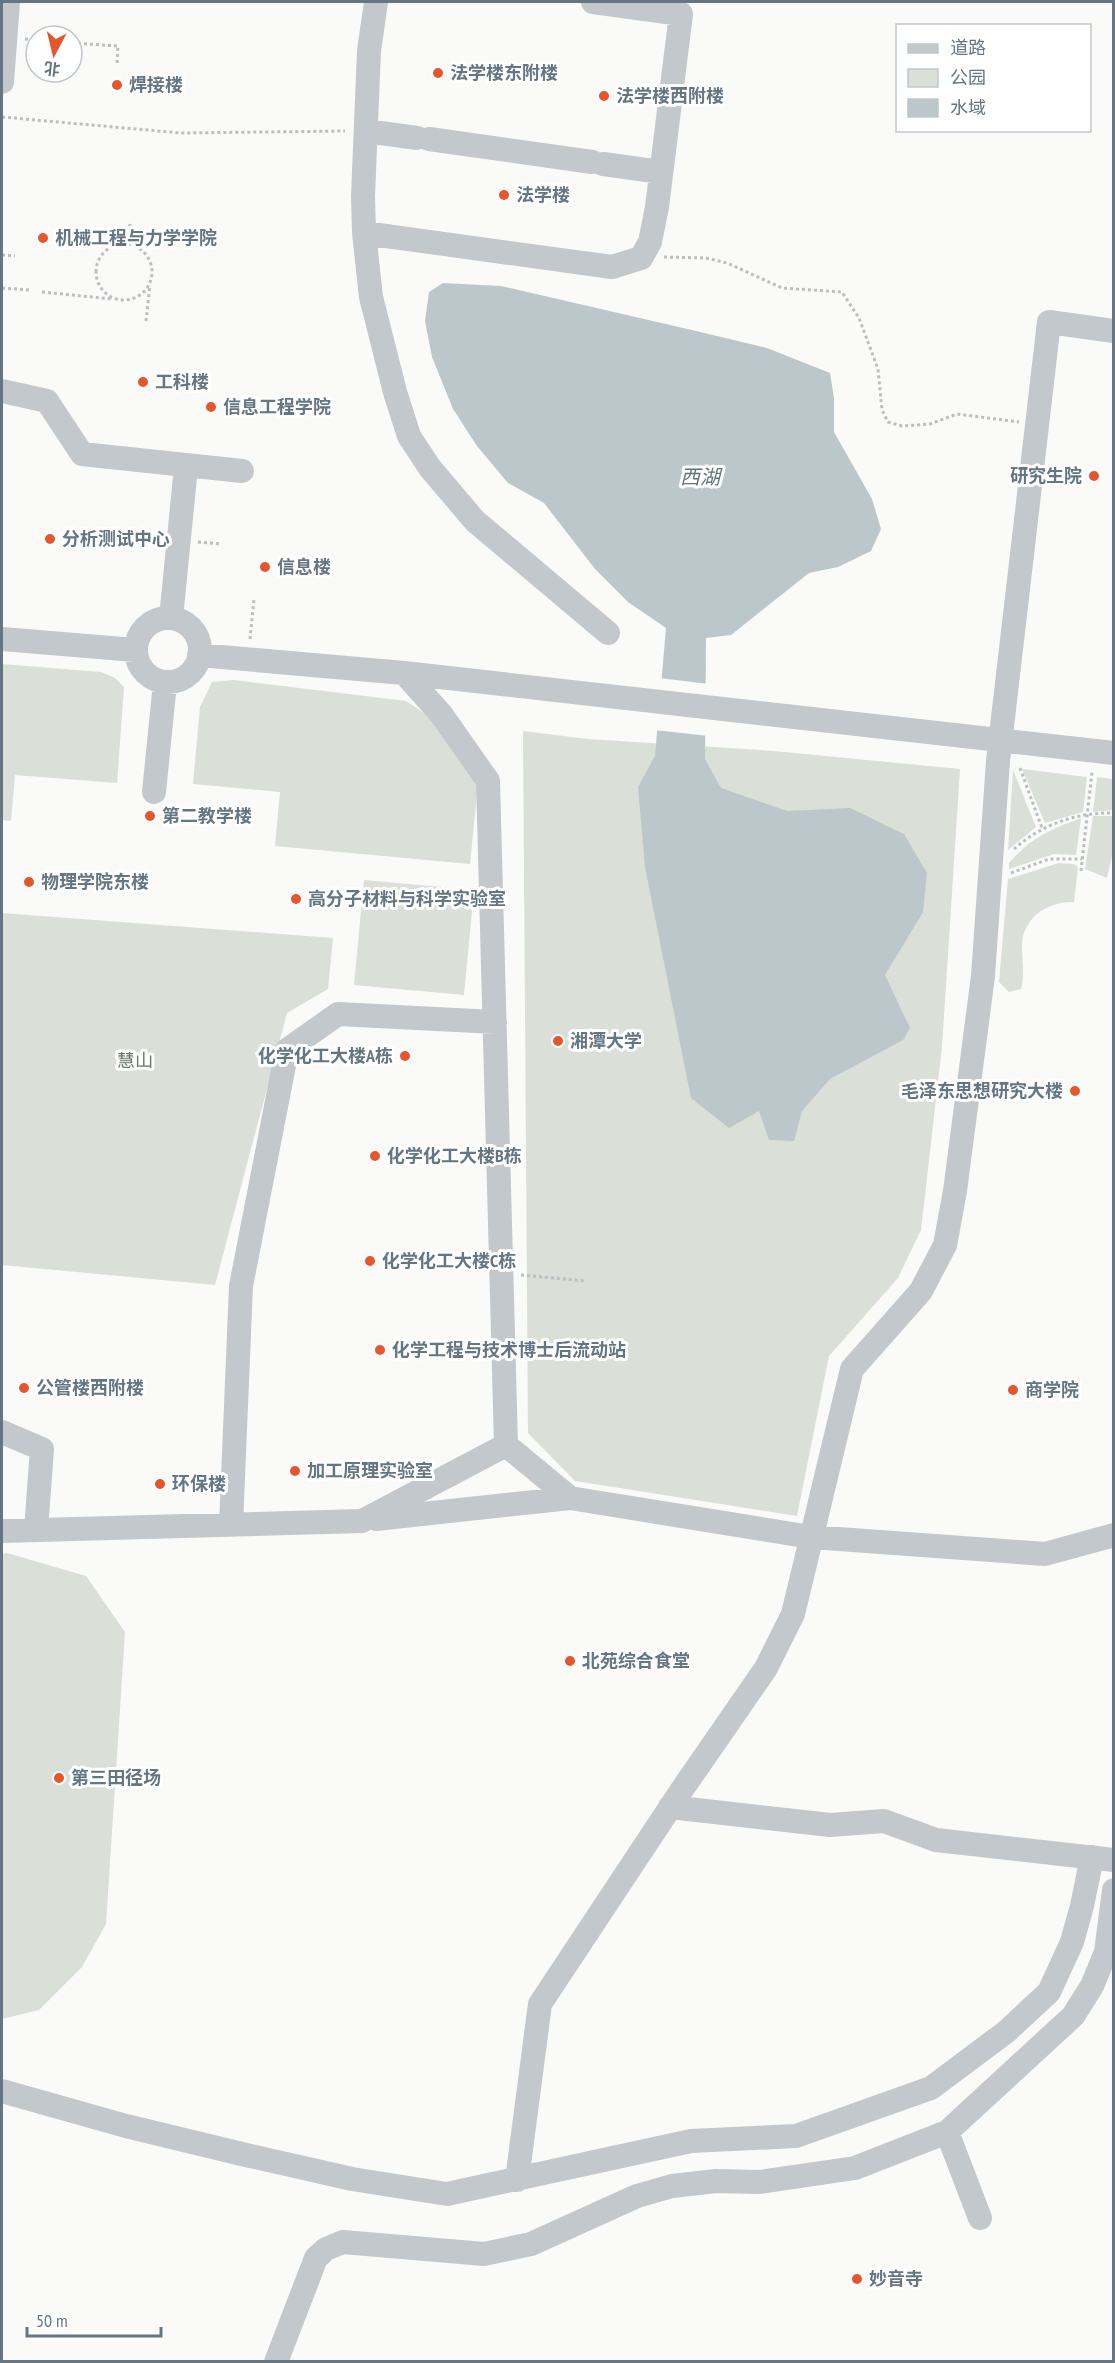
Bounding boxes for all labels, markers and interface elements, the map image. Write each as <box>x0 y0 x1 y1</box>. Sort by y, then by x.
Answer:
north arrow <box>24 24 84 84</box>
legend <box>896 24 1091 132</box>
text: 道路 <box>950 36 986 59</box>
text: 北 <box>43 58 61 80</box>
place label: 法学楼东附楼 <box>450 61 558 84</box>
marker: 法学楼东附楼 <box>431 66 445 80</box>
text: 公园 <box>950 66 986 89</box>
place label: 焊接楼 <box>129 73 183 96</box>
marker: 焊接楼 <box>110 78 124 92</box>
place label: 法学楼西附楼 <box>616 84 724 107</box>
marker: 法学楼西附楼 <box>597 89 611 103</box>
text: 水域 <box>950 96 986 119</box>
place label: 法学楼 <box>516 183 570 206</box>
marker: 法学楼 <box>497 188 511 202</box>
place label: 机械工程与力学学院 <box>55 226 217 249</box>
marker: 机械工程与力学学院 <box>36 231 50 245</box>
place label: 工科楼 <box>155 370 209 393</box>
marker: 工科楼 <box>136 375 150 389</box>
place label: 信息工程学院 <box>223 395 331 418</box>
marker: 信息工程学院 <box>204 400 218 414</box>
water label: 西湖 <box>680 464 723 490</box>
place label: 研究生院 <box>1010 464 1082 487</box>
marker: 研究生院 <box>1087 469 1101 483</box>
place label: 分析测试中心 <box>62 527 170 550</box>
marker: 分析测试中心 <box>43 532 57 546</box>
place label: 信息楼 <box>277 555 331 578</box>
marker: 信息楼 <box>258 560 272 574</box>
place label: 第二教学楼 <box>162 804 252 827</box>
marker: 第二教学楼 <box>143 809 157 823</box>
place label: 物理学院东楼 <box>41 870 149 893</box>
marker: 物理学院东楼 <box>22 875 36 889</box>
place label: 高分子材料与科学实验室 <box>308 887 506 910</box>
marker: 高分子材料与科学实验室 <box>289 892 303 906</box>
place label: 湘潭大学 <box>570 1029 642 1052</box>
marker: 湘潭大学 <box>551 1034 565 1048</box>
place label: 化学化工大楼A栋 <box>258 1044 393 1067</box>
park label: 慧山 <box>117 1049 153 1072</box>
marker: 化学化工大楼A栋 <box>398 1049 412 1063</box>
place label: 毛泽东思想研究大楼 <box>901 1079 1063 1102</box>
marker: 毛泽东思想研究大楼 <box>1068 1084 1082 1098</box>
place label: 化学化工大楼B栋 <box>387 1144 522 1167</box>
marker: 化学化工大楼B栋 <box>368 1149 382 1163</box>
place label: 化学化工大楼C栋 <box>382 1249 516 1272</box>
marker: 化学化工大楼C栋 <box>363 1254 377 1268</box>
place label: 化学工程与技术博士后流动站 <box>392 1338 626 1361</box>
marker: 化学工程与技术博士后流动站 <box>373 1343 387 1357</box>
place label: 公管楼西附楼 <box>36 1376 144 1399</box>
place label: 商学院 <box>1025 1378 1079 1401</box>
marker: 公管楼西附楼 <box>17 1381 31 1395</box>
marker: 商学院 <box>1006 1383 1020 1397</box>
place label: 加工原理实验室 <box>307 1459 433 1482</box>
marker: 加工原理实验室 <box>288 1464 302 1478</box>
place label: 环保楼 <box>172 1472 226 1495</box>
marker: 环保楼 <box>153 1477 167 1491</box>
place label: 北苑综合食堂 <box>582 1649 690 1672</box>
marker: 北苑综合食堂 <box>563 1654 577 1668</box>
place label: 第三田径场 <box>71 1766 161 1789</box>
marker: 第三田径场 <box>52 1771 66 1785</box>
place label: 妙音寺 <box>869 2267 923 2290</box>
marker: 妙音寺 <box>850 2272 864 2286</box>
scale bar <box>27 2300 160 2338</box>
text: 50 m <box>36 2309 68 2332</box>

